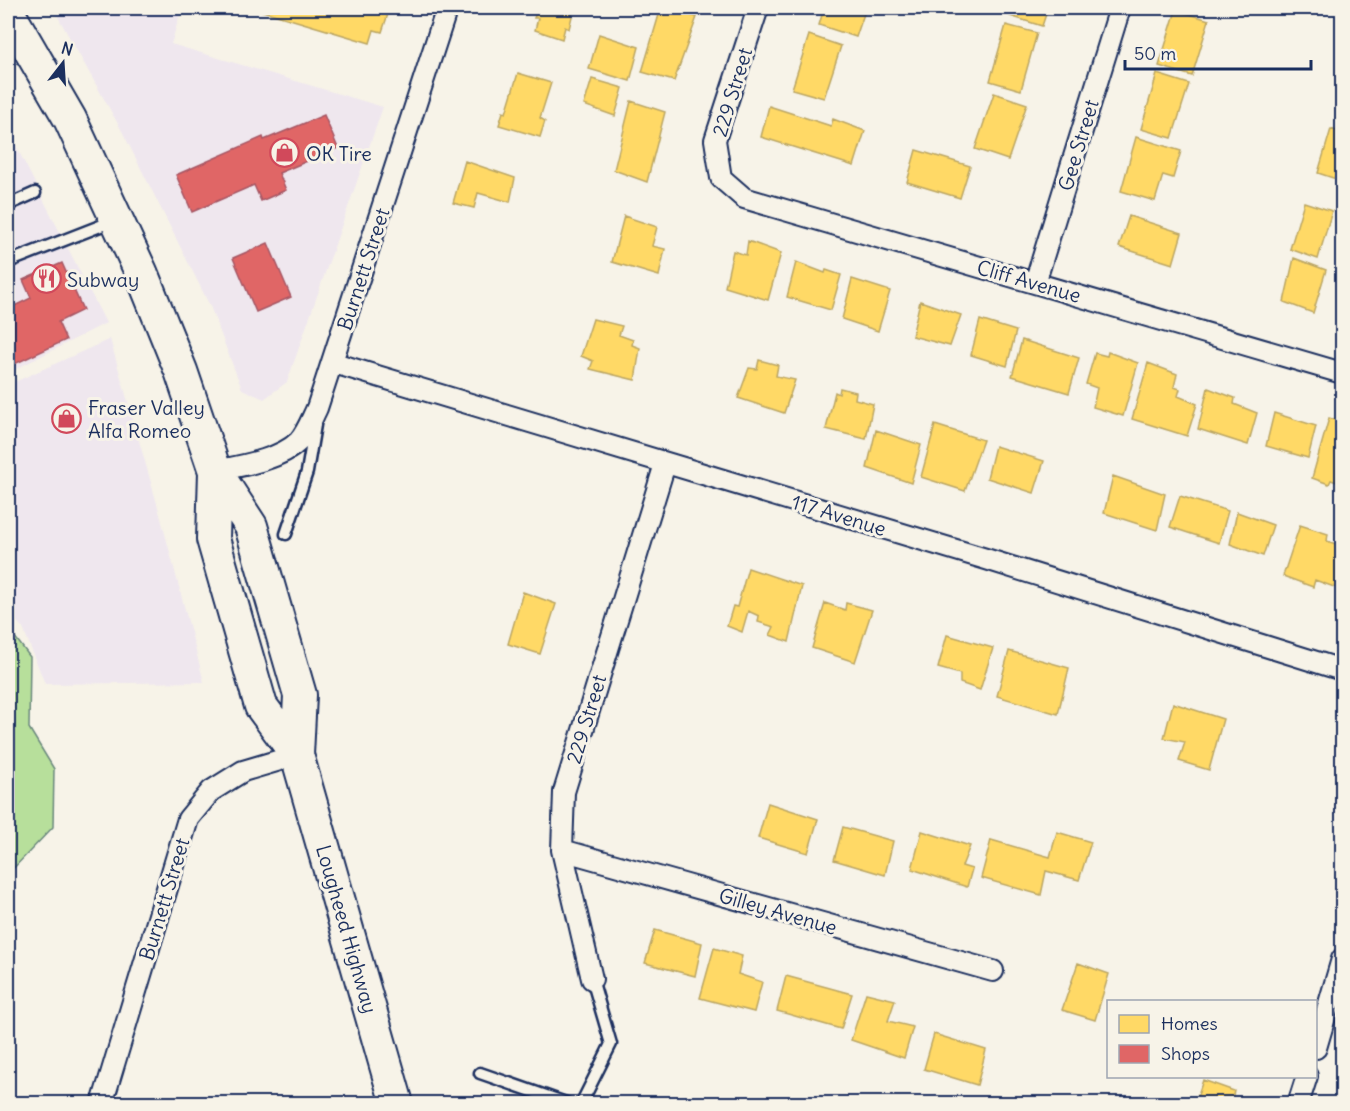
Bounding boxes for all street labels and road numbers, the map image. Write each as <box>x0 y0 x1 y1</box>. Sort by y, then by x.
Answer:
street label: 229 Street <box>707 44 757 139</box>
street label: Gee Street <box>1052 96 1104 194</box>
street label: Burnett Street <box>332 205 395 333</box>
street label: Cliff Avenue <box>974 254 1084 308</box>
street label: 117 Avenue <box>789 489 889 541</box>
street label: 229 Street <box>561 671 611 766</box>
street label: Burnett Street <box>133 834 195 963</box>
street label: Lougheed Highway <box>311 842 383 1016</box>
street label: Gilley Avenue <box>716 882 840 940</box>

